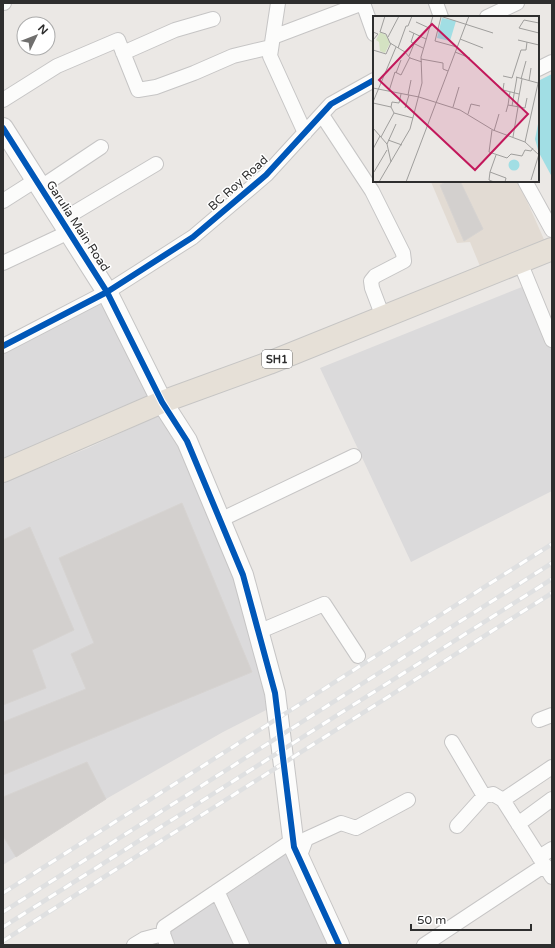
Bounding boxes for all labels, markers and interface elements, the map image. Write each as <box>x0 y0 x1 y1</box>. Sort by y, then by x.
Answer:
north arrow <box>16 16 56 56</box>
inset map <box>373 16 539 182</box>
text: N <box>35 22 51 37</box>
street label: BC Roy Road <box>205 153 271 213</box>
street label: Garulia Main Road <box>43 178 113 274</box>
road number: SH1 <box>262 350 292 368</box>
scale bar <box>411 906 531 932</box>
text: 50 m <box>417 913 446 927</box>

